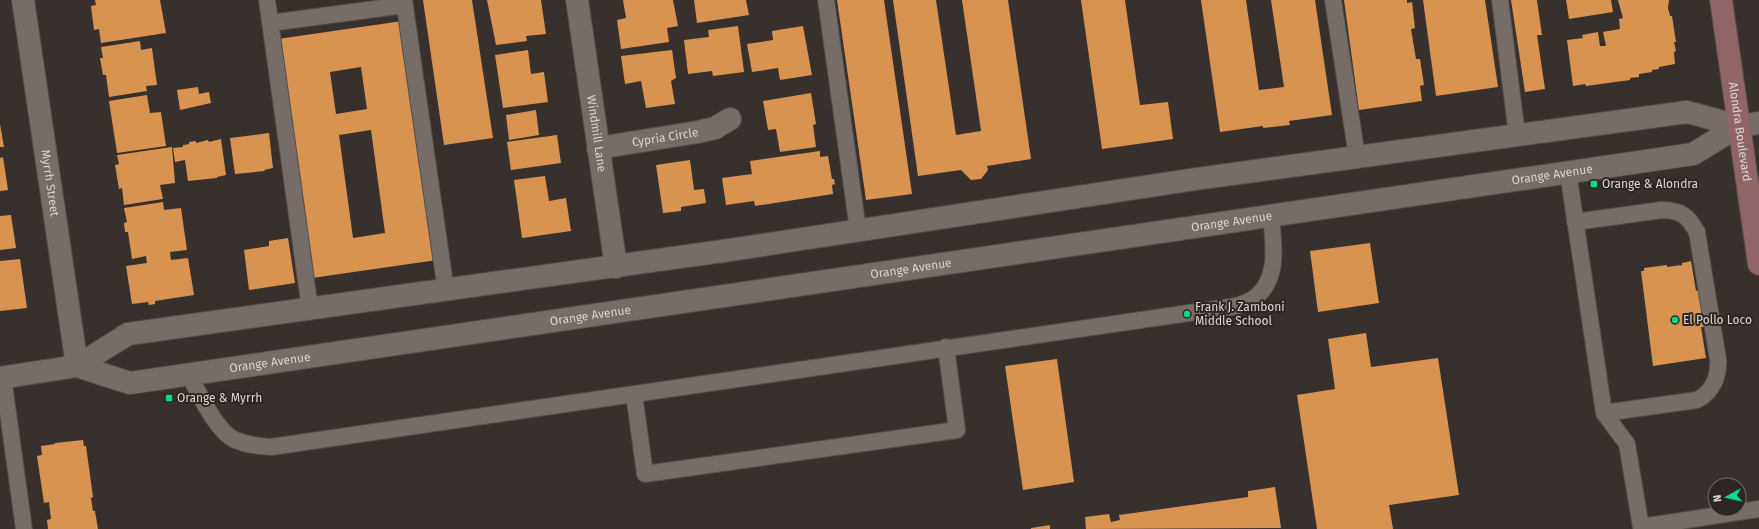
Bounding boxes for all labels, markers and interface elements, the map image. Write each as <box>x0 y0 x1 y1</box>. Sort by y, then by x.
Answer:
street label: Alondra Boulevard <box>1726 81 1754 182</box>
street label: Windmill Lane <box>584 94 609 173</box>
street label: Cypria Circle <box>631 125 699 149</box>
street label: Myrrh Street <box>38 149 62 218</box>
street label: Orange Avenue <box>1511 162 1594 187</box>
place label: Orange & Alondra <box>1602 177 1698 191</box>
marker: Orange & Alondra <box>1589 179 1599 189</box>
street label: Orange Avenue <box>1190 209 1273 234</box>
street label: Orange Avenue <box>870 256 952 281</box>
place label: Frank J. Zamboni Middle School <box>1195 300 1285 328</box>
street label: Orange Avenue <box>549 303 632 328</box>
marker: Frank J. Zamboni Middle School <box>1182 309 1192 319</box>
place label: El Pollo Loco <box>1683 313 1752 327</box>
marker: El Pollo Loco <box>1670 315 1680 325</box>
street label: Orange Avenue <box>228 350 311 375</box>
place label: Orange & Myrrh <box>177 391 262 405</box>
marker: Orange & Myrrh <box>164 393 174 403</box>
north arrow <box>1707 477 1747 517</box>
text: N <box>1711 494 1725 503</box>

